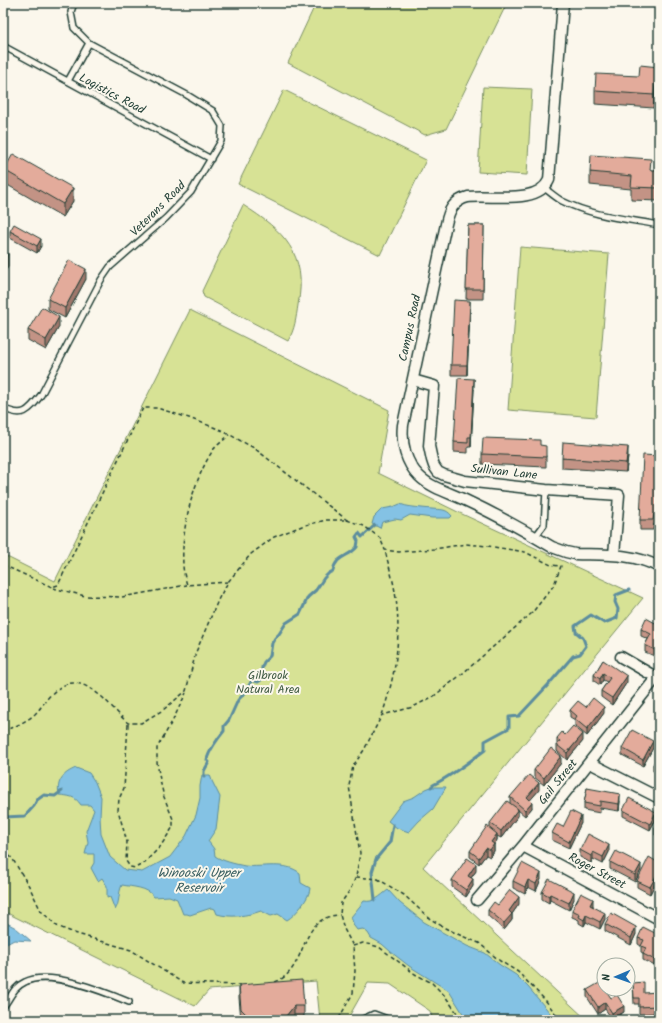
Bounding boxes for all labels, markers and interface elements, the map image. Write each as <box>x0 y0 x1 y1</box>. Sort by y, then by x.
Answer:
street label: Logistics Road <box>76 69 149 120</box>
street label: Veterans Road <box>126 176 191 241</box>
street label: Campus Road <box>394 292 427 363</box>
street label: Sullivan Lane <box>470 459 539 485</box>
park label: Gilbrook Natural Area <box>236 666 300 699</box>
street label: Gail Street <box>534 755 583 809</box>
street label: Roger Street <box>565 848 629 894</box>
water label: Winooski Upper Reservoir <box>158 863 243 899</box>
north arrow <box>596 957 636 997</box>
text: N <box>598 973 616 981</box>

